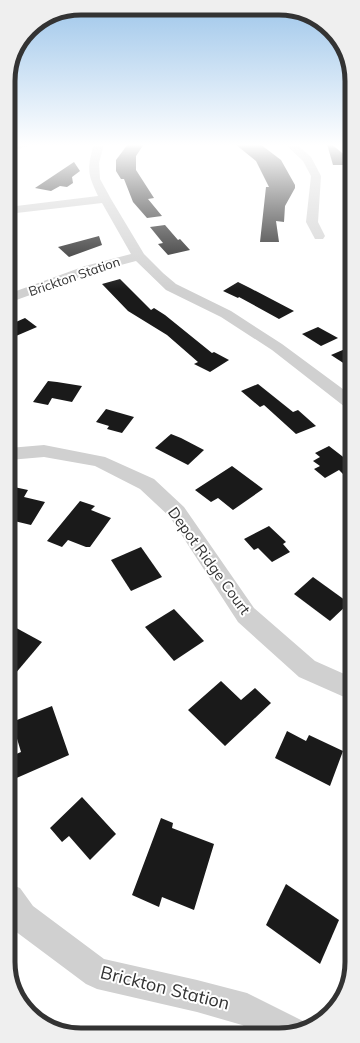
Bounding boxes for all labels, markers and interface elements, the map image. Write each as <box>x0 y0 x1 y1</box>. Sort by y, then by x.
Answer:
street label: Brickton Station <box>26 253 122 299</box>
street label: Depot Ridge Court <box>164 503 255 618</box>
street label: Brickton Station <box>98 960 232 1015</box>

